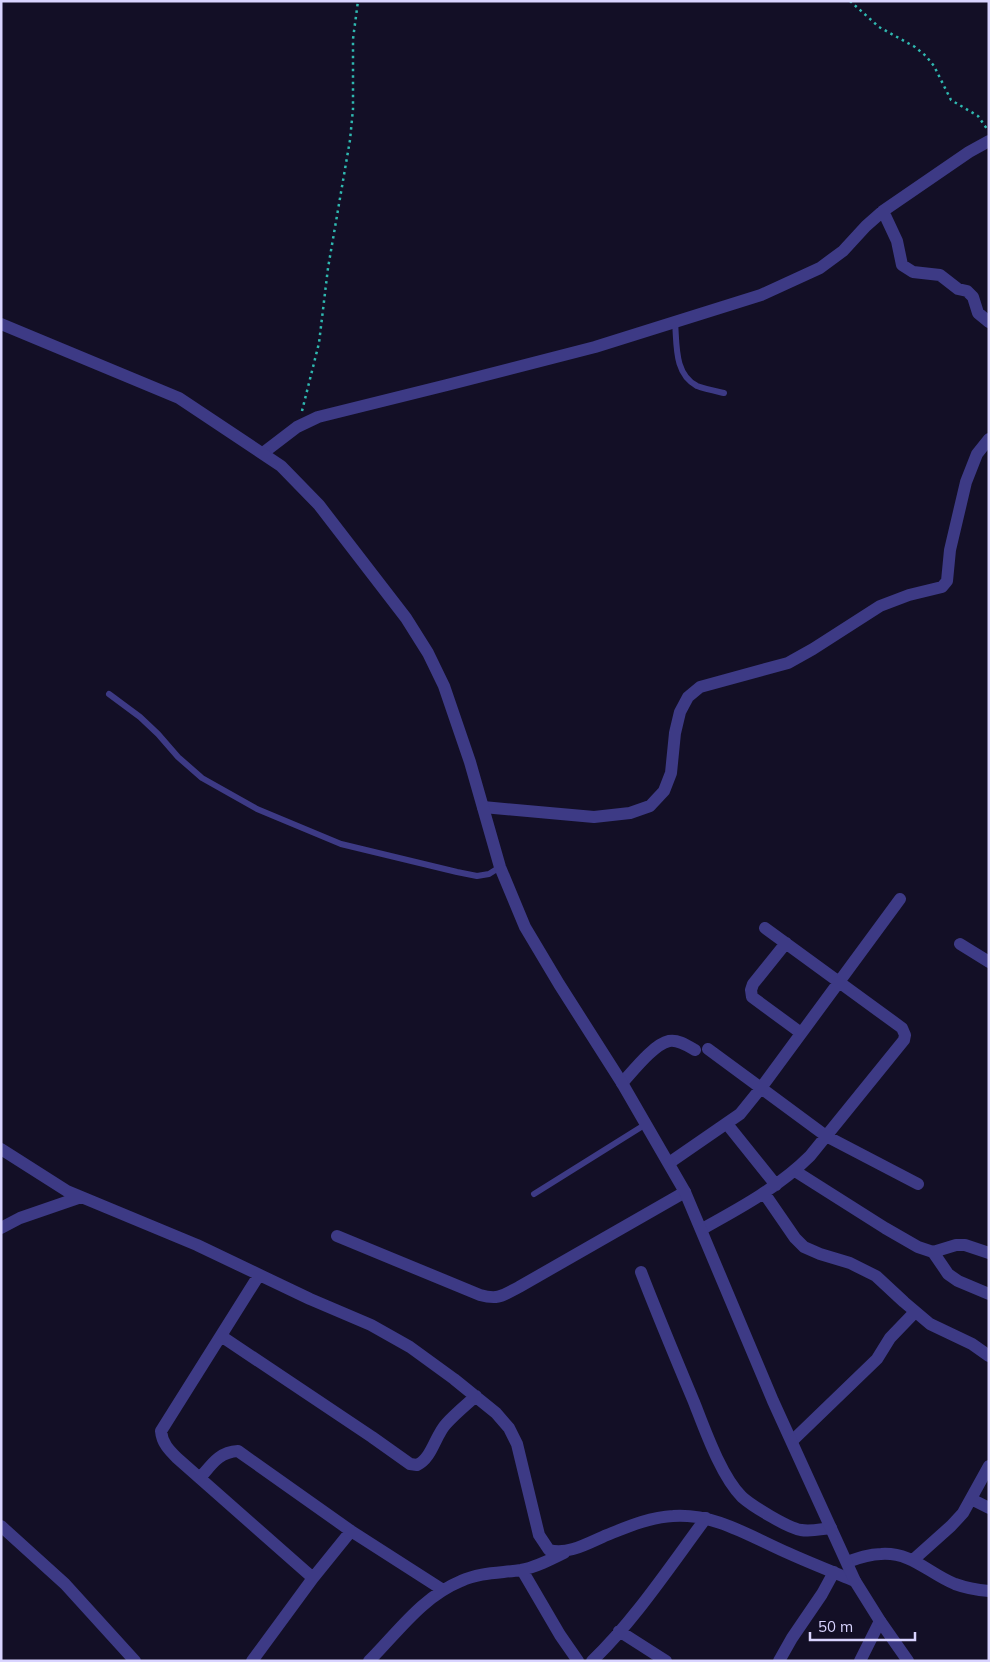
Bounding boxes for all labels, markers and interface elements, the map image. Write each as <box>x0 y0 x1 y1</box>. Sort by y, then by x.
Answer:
scale bar <box>810 1610 915 1642</box>
text: 50 m <box>818 1617 853 1636</box>

